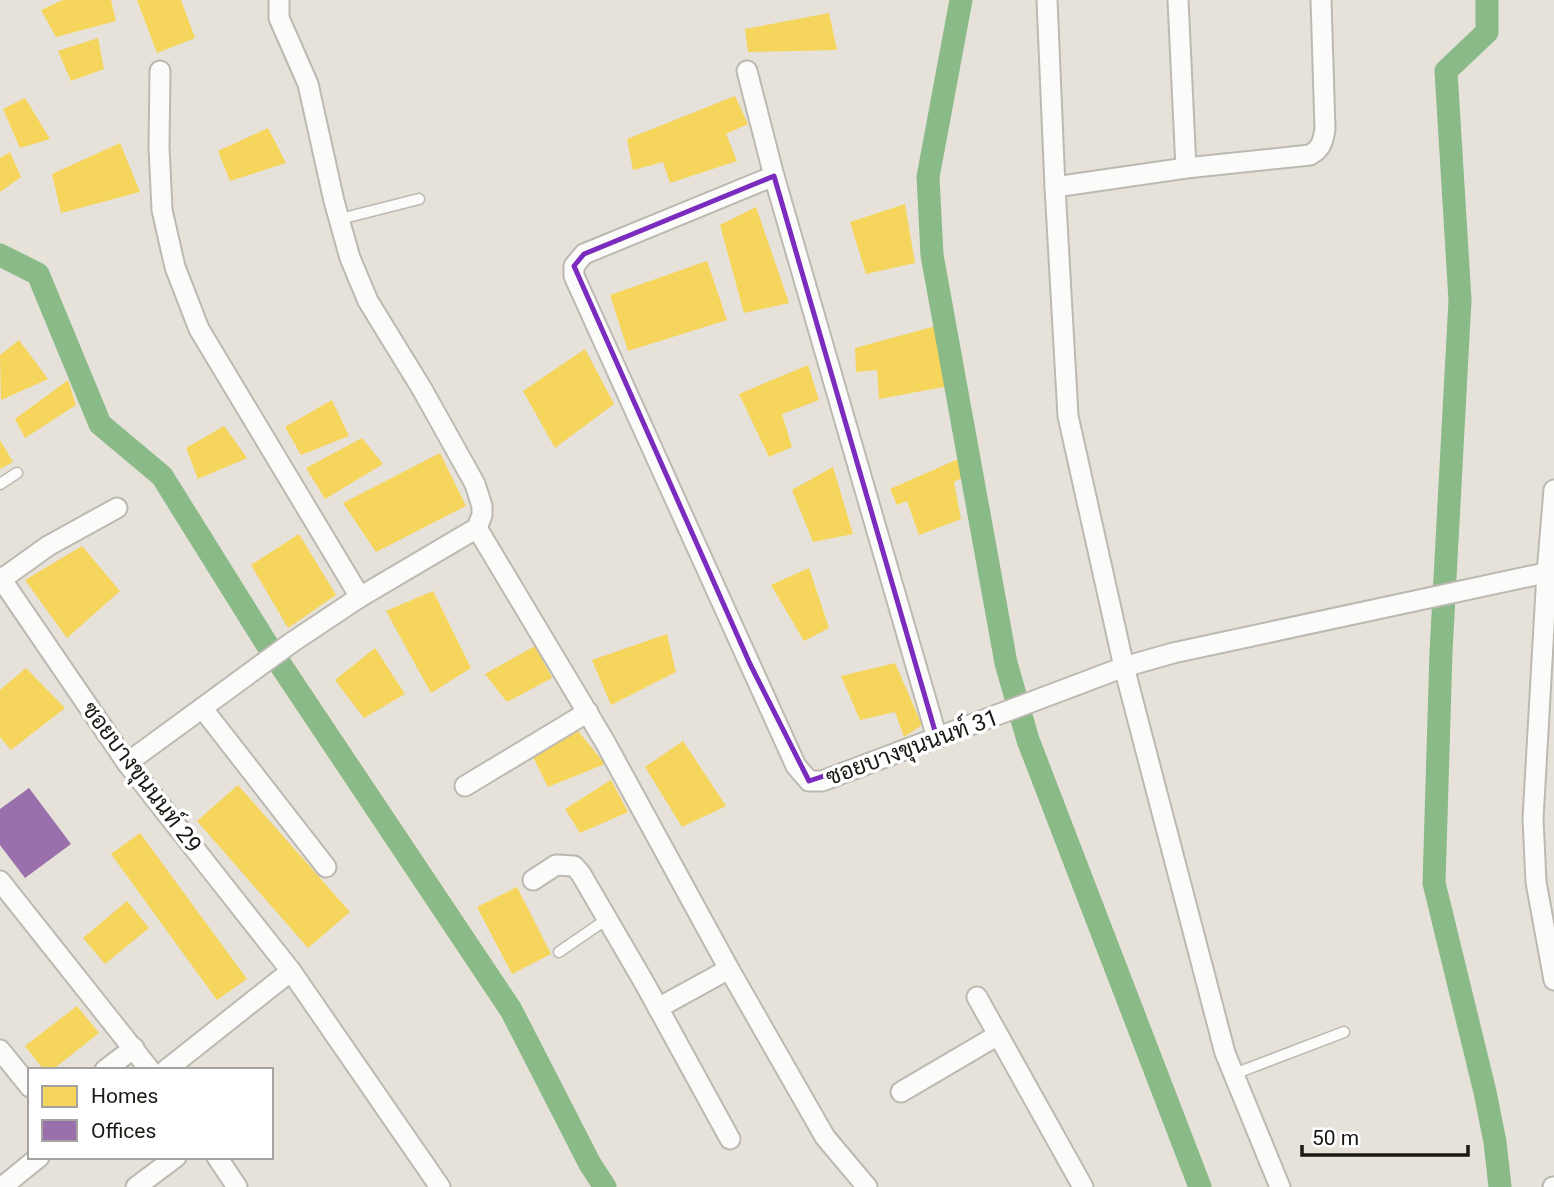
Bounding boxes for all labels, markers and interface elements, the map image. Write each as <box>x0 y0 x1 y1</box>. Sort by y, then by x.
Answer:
street label: ซอยบางขุนนนท์ 29 <box>75 695 209 859</box>
street label: ซอยบางขุนนนท์ 31 <box>821 701 1003 793</box>
legend <box>28 1068 273 1159</box>
text: Homes <box>91 1084 158 1108</box>
scale bar <box>1302 1114 1468 1158</box>
text: Offices <box>91 1119 156 1143</box>
text: 50 m <box>1312 1126 1359 1150</box>

